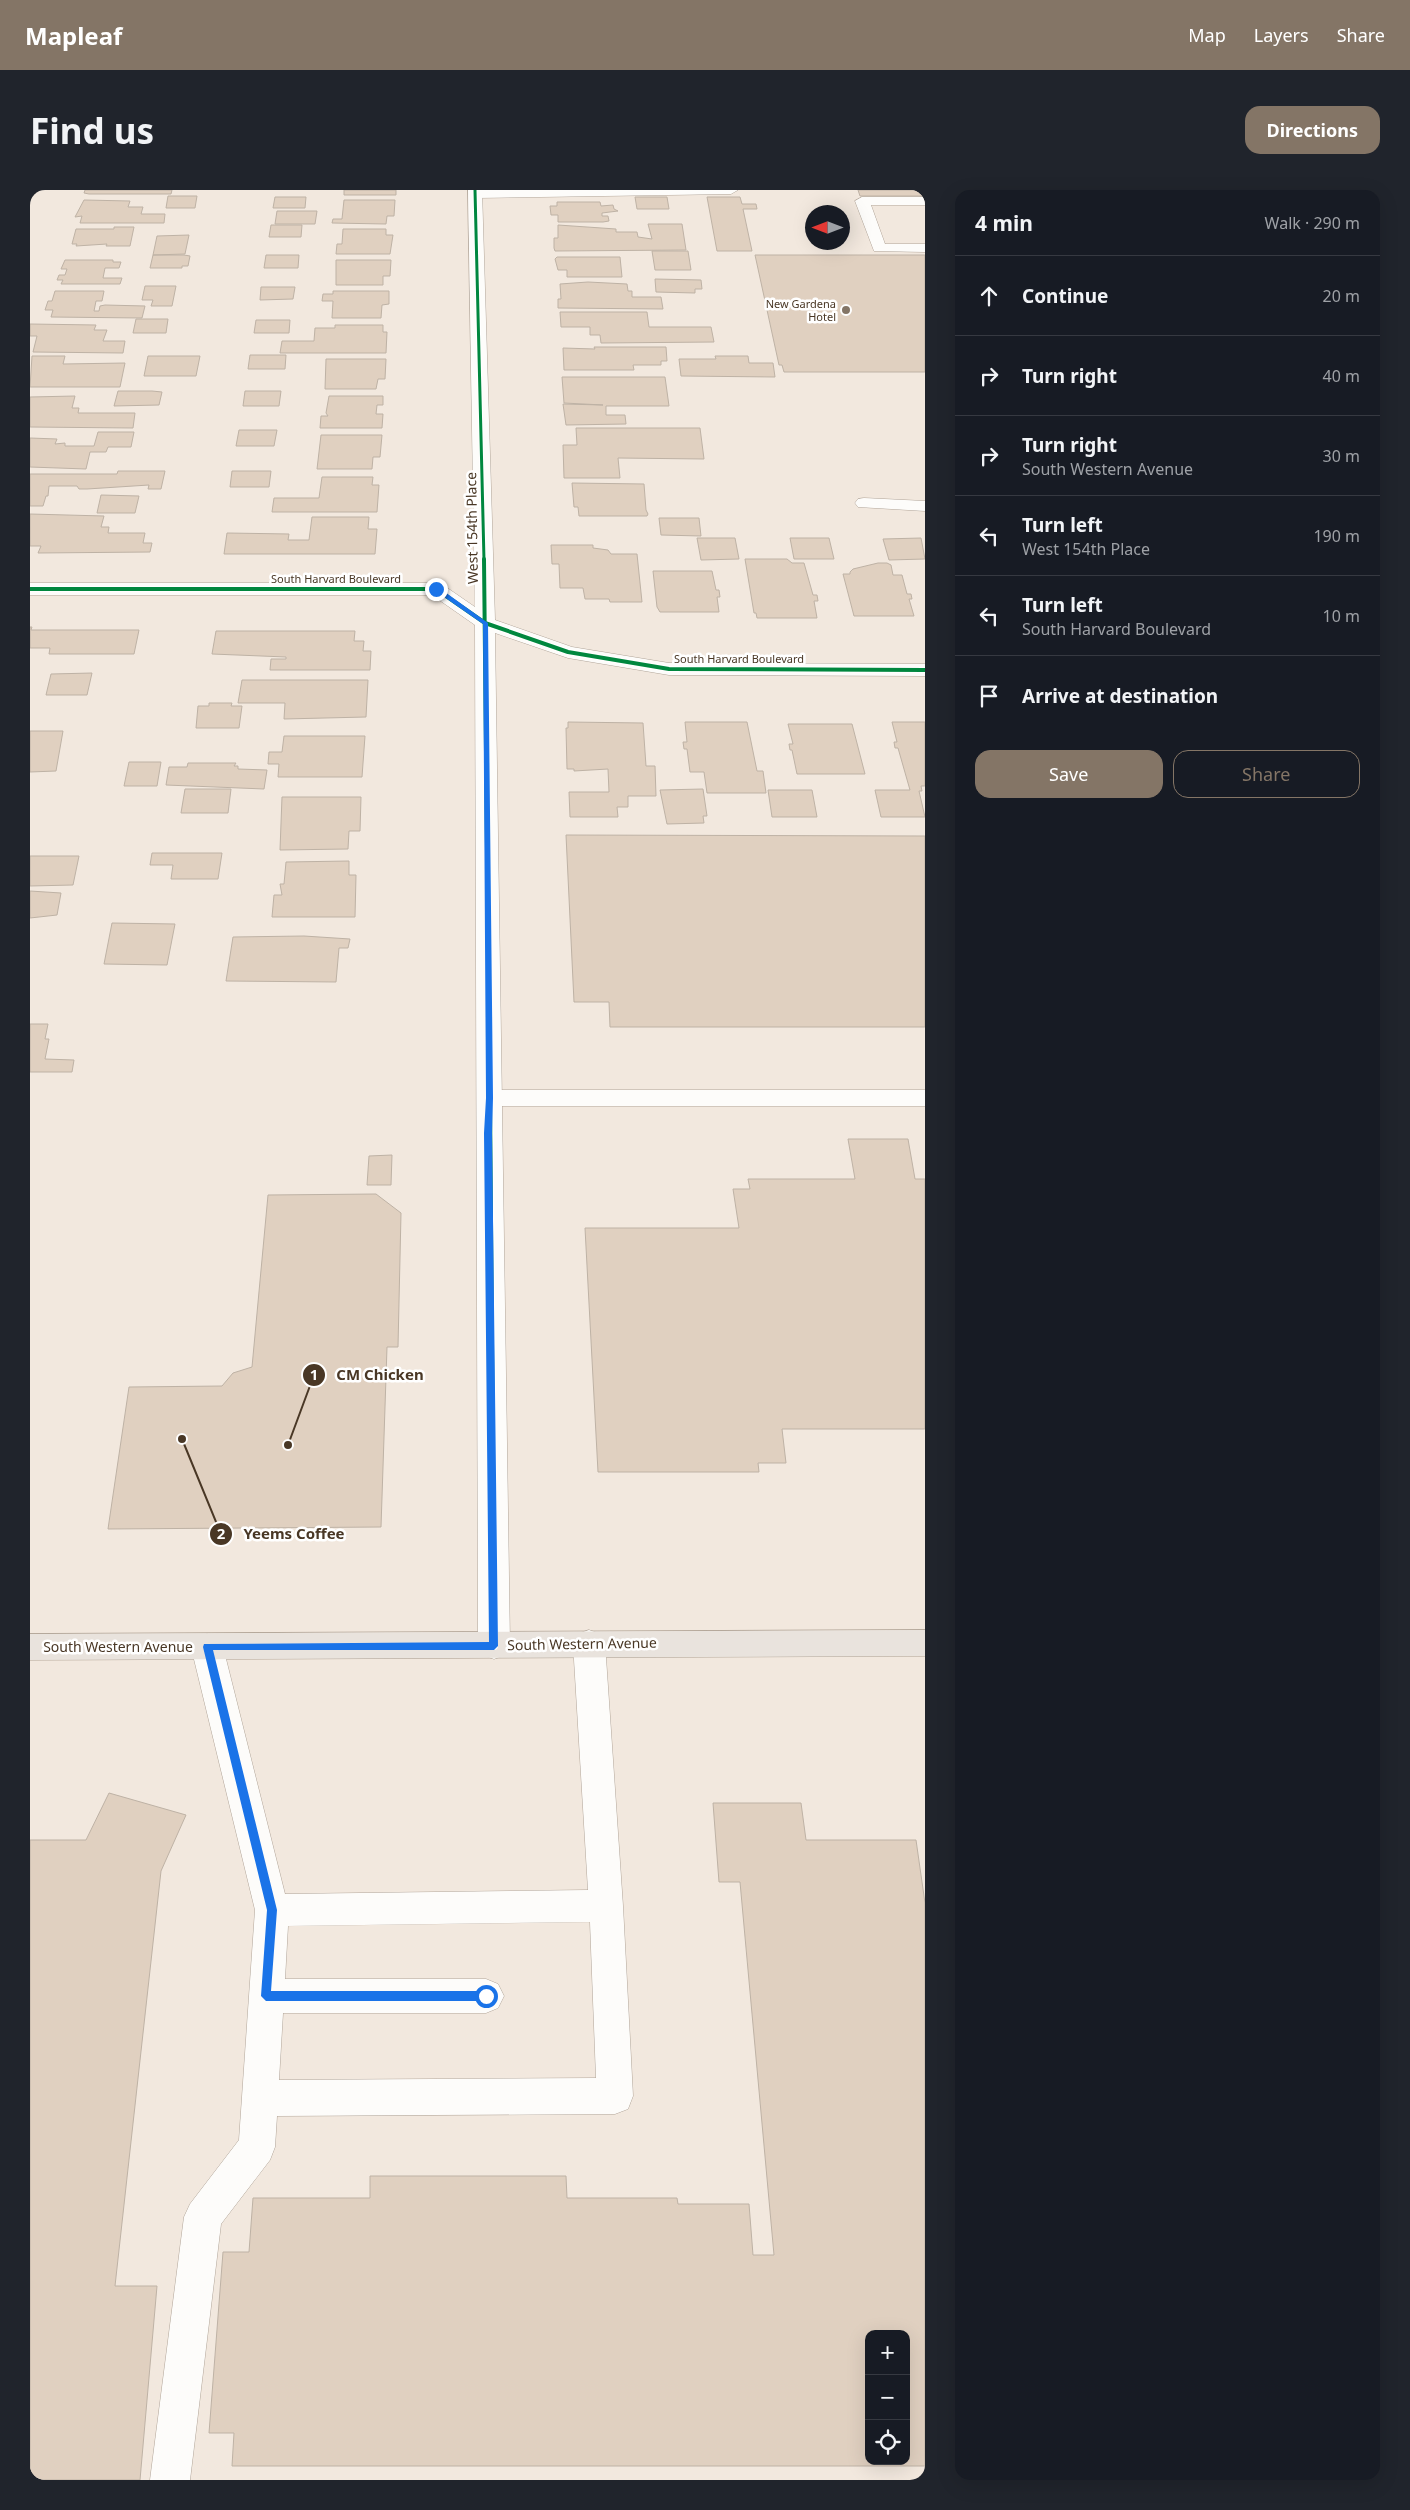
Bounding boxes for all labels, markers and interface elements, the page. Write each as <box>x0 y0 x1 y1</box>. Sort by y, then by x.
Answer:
text: Mapleaf <box>25 19 122 52</box>
text: Map <box>1188 23 1226 47</box>
text: Layers <box>1254 23 1309 47</box>
text: Share <box>1337 23 1385 47</box>
button: Directions <box>1245 106 1380 154</box>
text: Find us <box>30 107 154 154</box>
north arrow <box>805 205 850 250</box>
text: 4 min <box>975 209 1033 237</box>
text: Walk · 290 m <box>1265 212 1360 234</box>
icon: ahead <box>975 282 1003 310</box>
text: Continue <box>1022 283 1108 309</box>
text: 20 m <box>1323 285 1360 307</box>
place label: New Gardena Hotel <box>766 296 836 324</box>
marker: New Gardena Hotel <box>840 304 852 316</box>
icon: right <box>975 362 1003 390</box>
text: Turn right <box>1022 363 1117 389</box>
text: 40 m <box>1323 365 1360 387</box>
text: Turn right <box>1022 432 1117 458</box>
icon: right <box>975 442 1003 470</box>
text: 30 m <box>1323 445 1360 467</box>
text: South Western Avenue <box>1022 458 1193 480</box>
street label: West 154th Place <box>461 472 482 584</box>
text: Turn left <box>1022 512 1103 538</box>
icon: left <box>975 522 1003 550</box>
text: 190 m <box>1313 525 1360 547</box>
text: West 154th Place <box>1022 538 1150 560</box>
street label: South Harvard Boulevard <box>271 571 401 586</box>
route end <box>425 578 448 601</box>
text: Turn left <box>1022 592 1103 618</box>
icon: left <box>975 602 1003 630</box>
text: 10 m <box>1323 605 1360 627</box>
text: South Harvard Boulevard <box>1022 618 1211 640</box>
street label: South Harvard Boulevard <box>674 651 804 666</box>
icon: arrive <box>975 682 1003 710</box>
text: Arrive at destination <box>1022 683 1218 709</box>
button: Save <box>975 750 1163 798</box>
button: Share <box>1173 750 1360 798</box>
callout: CM Chicken <box>302 1360 434 1390</box>
text: 1 <box>310 1364 318 1384</box>
text: CM Chicken <box>336 1364 424 1384</box>
callout: Yeems Coffee <box>209 1519 355 1549</box>
text: 2 <box>217 1523 226 1543</box>
text: Yeems Coffee <box>243 1523 345 1543</box>
street label: South Western Avenue <box>507 1633 657 1654</box>
street label: South Western Avenue <box>43 1637 193 1656</box>
route start <box>475 1985 498 2008</box>
map controls <box>865 2330 910 2465</box>
button: + <box>865 2330 910 2375</box>
button: − <box>865 2375 910 2420</box>
button: locate <box>865 2420 910 2465</box>

